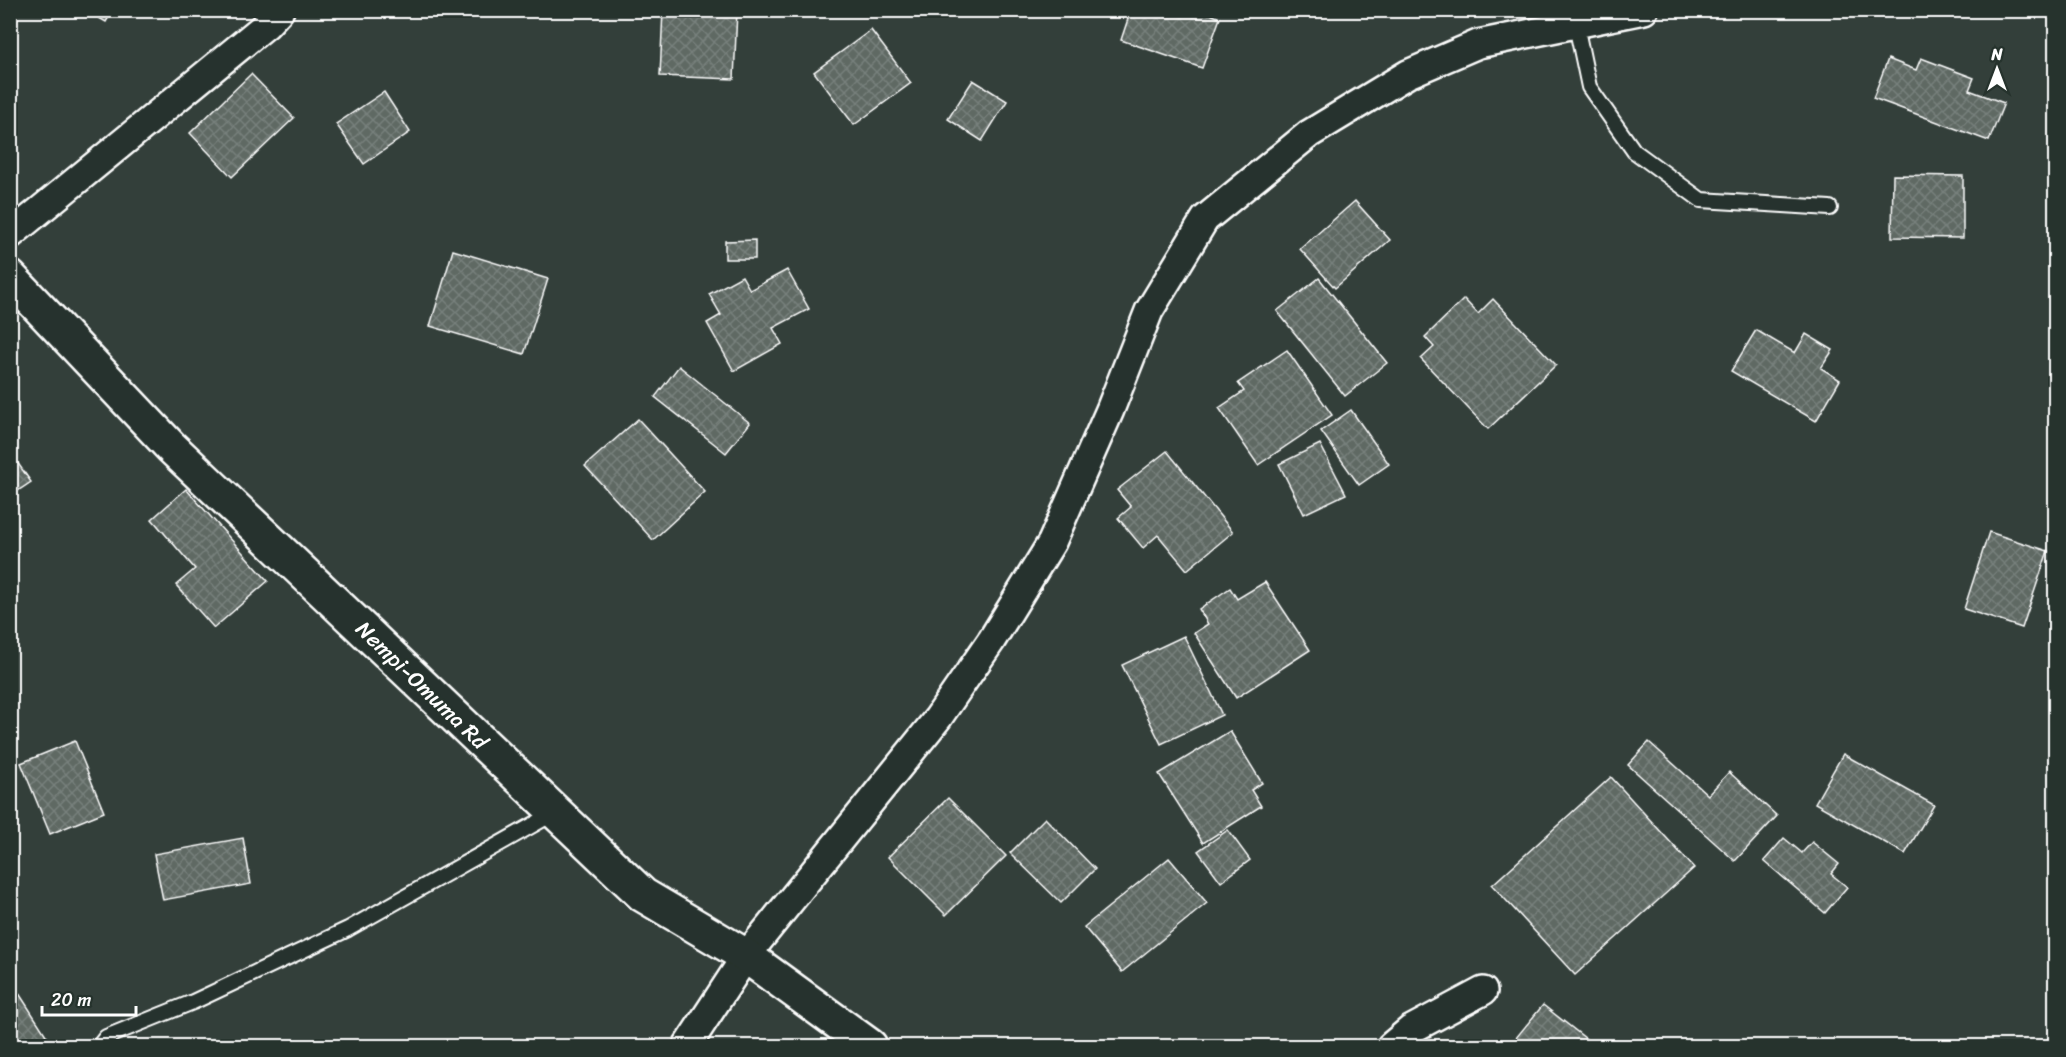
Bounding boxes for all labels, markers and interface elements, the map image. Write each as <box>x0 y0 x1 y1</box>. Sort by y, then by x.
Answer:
north arrow <box>1967 39 2027 99</box>
text: N <box>1990 40 2003 69</box>
street label: Nempi-Omuma Rd <box>346 611 499 760</box>
scale bar <box>42 979 136 1017</box>
text: 20 m <box>51 984 91 1016</box>

